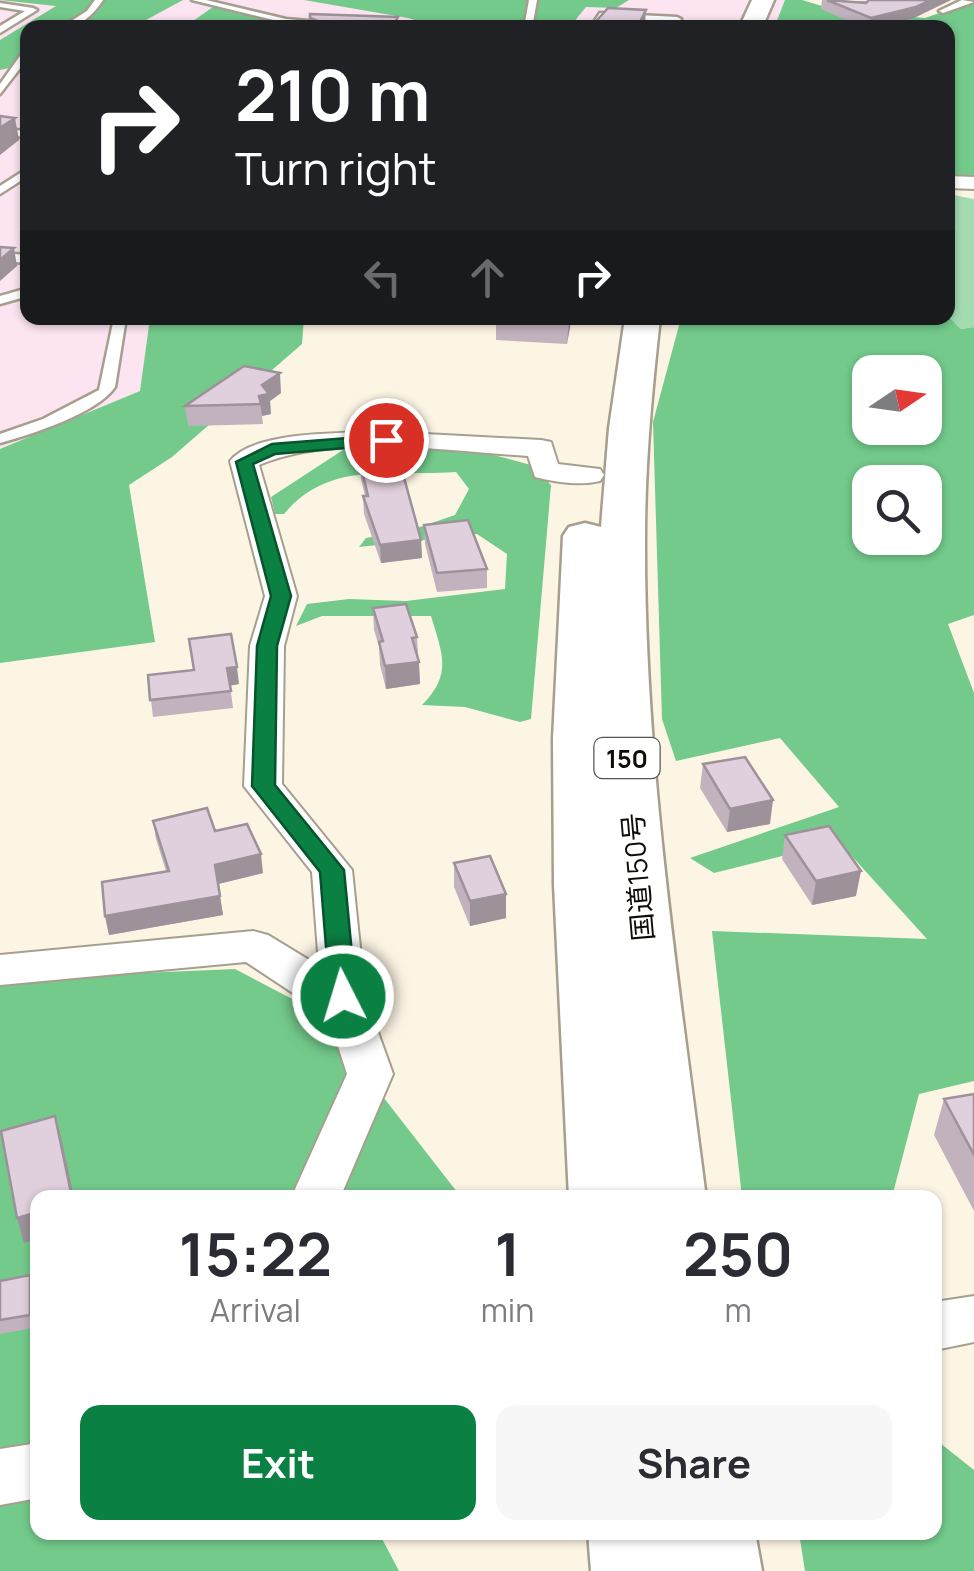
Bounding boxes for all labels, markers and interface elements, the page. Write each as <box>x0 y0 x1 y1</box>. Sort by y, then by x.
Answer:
text: 210 m <box>235 46 430 142</box>
icon: right <box>70 60 200 190</box>
text: Turn right <box>235 137 436 199</box>
icon: left <box>355 250 410 305</box>
icon: ahead <box>460 250 515 305</box>
icon: right <box>565 250 620 305</box>
north arrow <box>852 355 942 445</box>
map controls <box>852 355 942 555</box>
pin <box>344 398 429 483</box>
icon: arrive <box>359 413 414 468</box>
button: search <box>852 465 942 555</box>
road number: 150 <box>594 738 660 778</box>
street label: 国道150号 <box>612 812 662 942</box>
position arrow <box>291 944 395 1048</box>
text: 15:22 <box>179 1212 332 1294</box>
text: 1 <box>494 1212 521 1294</box>
text: 250 <box>683 1212 793 1294</box>
text: Arrival <box>210 1288 301 1332</box>
text: min <box>481 1288 534 1332</box>
text: m <box>725 1288 752 1332</box>
button: Exit <box>80 1405 476 1520</box>
button: Share <box>496 1405 892 1520</box>

